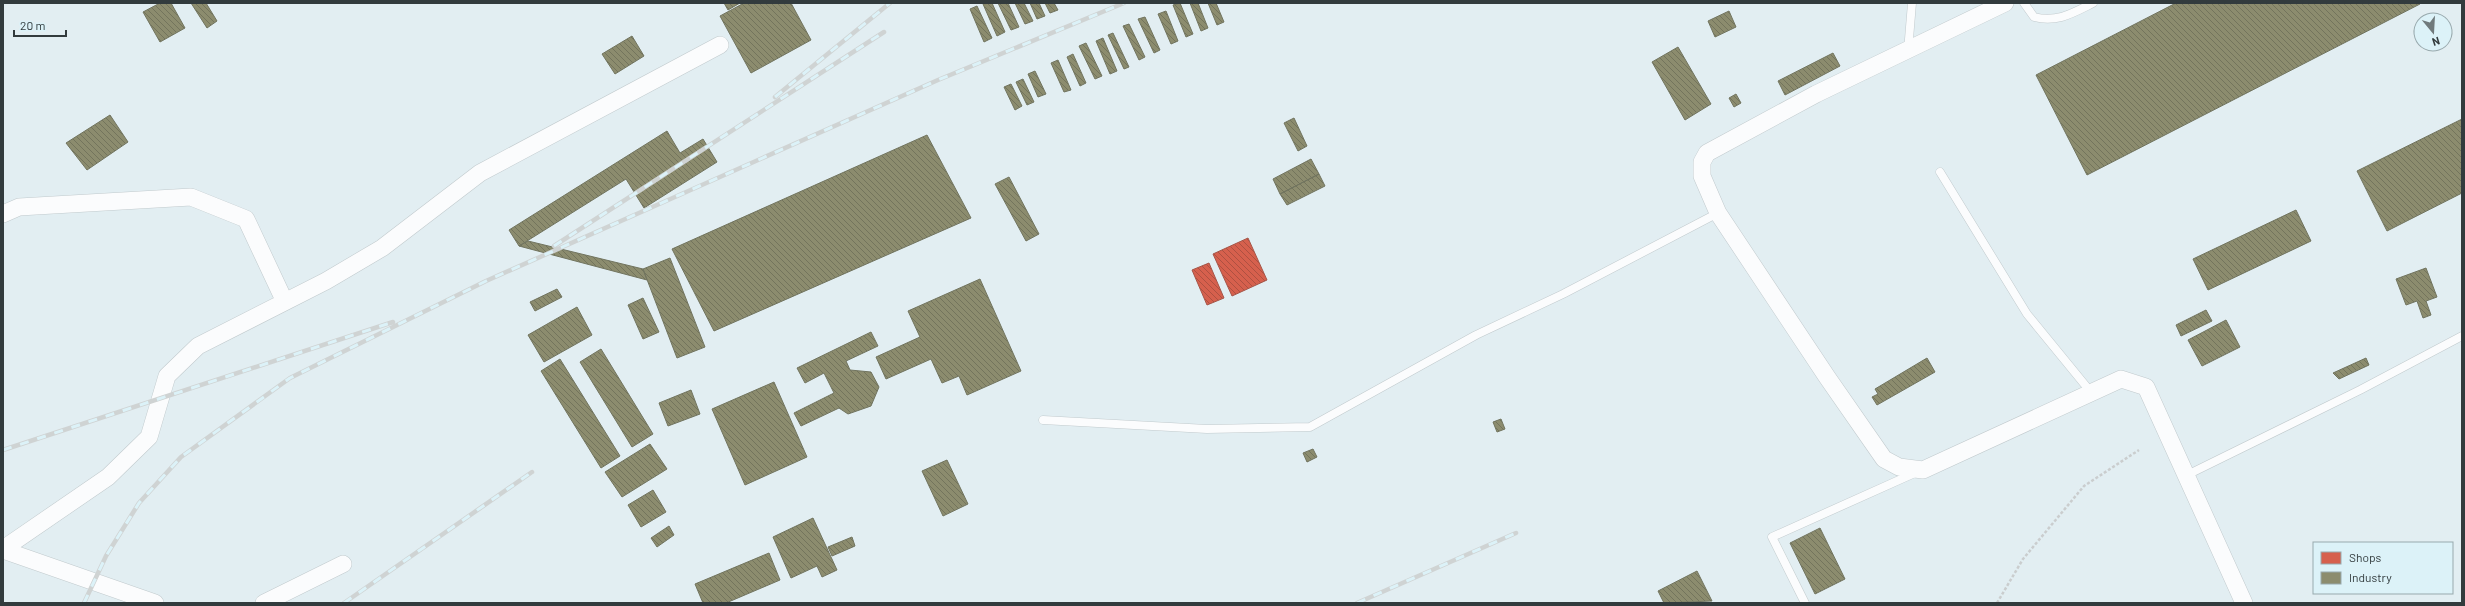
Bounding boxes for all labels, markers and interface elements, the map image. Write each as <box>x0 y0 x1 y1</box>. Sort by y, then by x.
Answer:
scale bar <box>14 12 66 38</box>
north arrow <box>2413 12 2453 52</box>
text: 20 m <box>20 18 46 32</box>
text: N <box>2431 35 2442 49</box>
legend <box>2313 542 2453 594</box>
text: Shops <box>2349 550 2382 564</box>
text: Industry <box>2349 570 2392 584</box>

